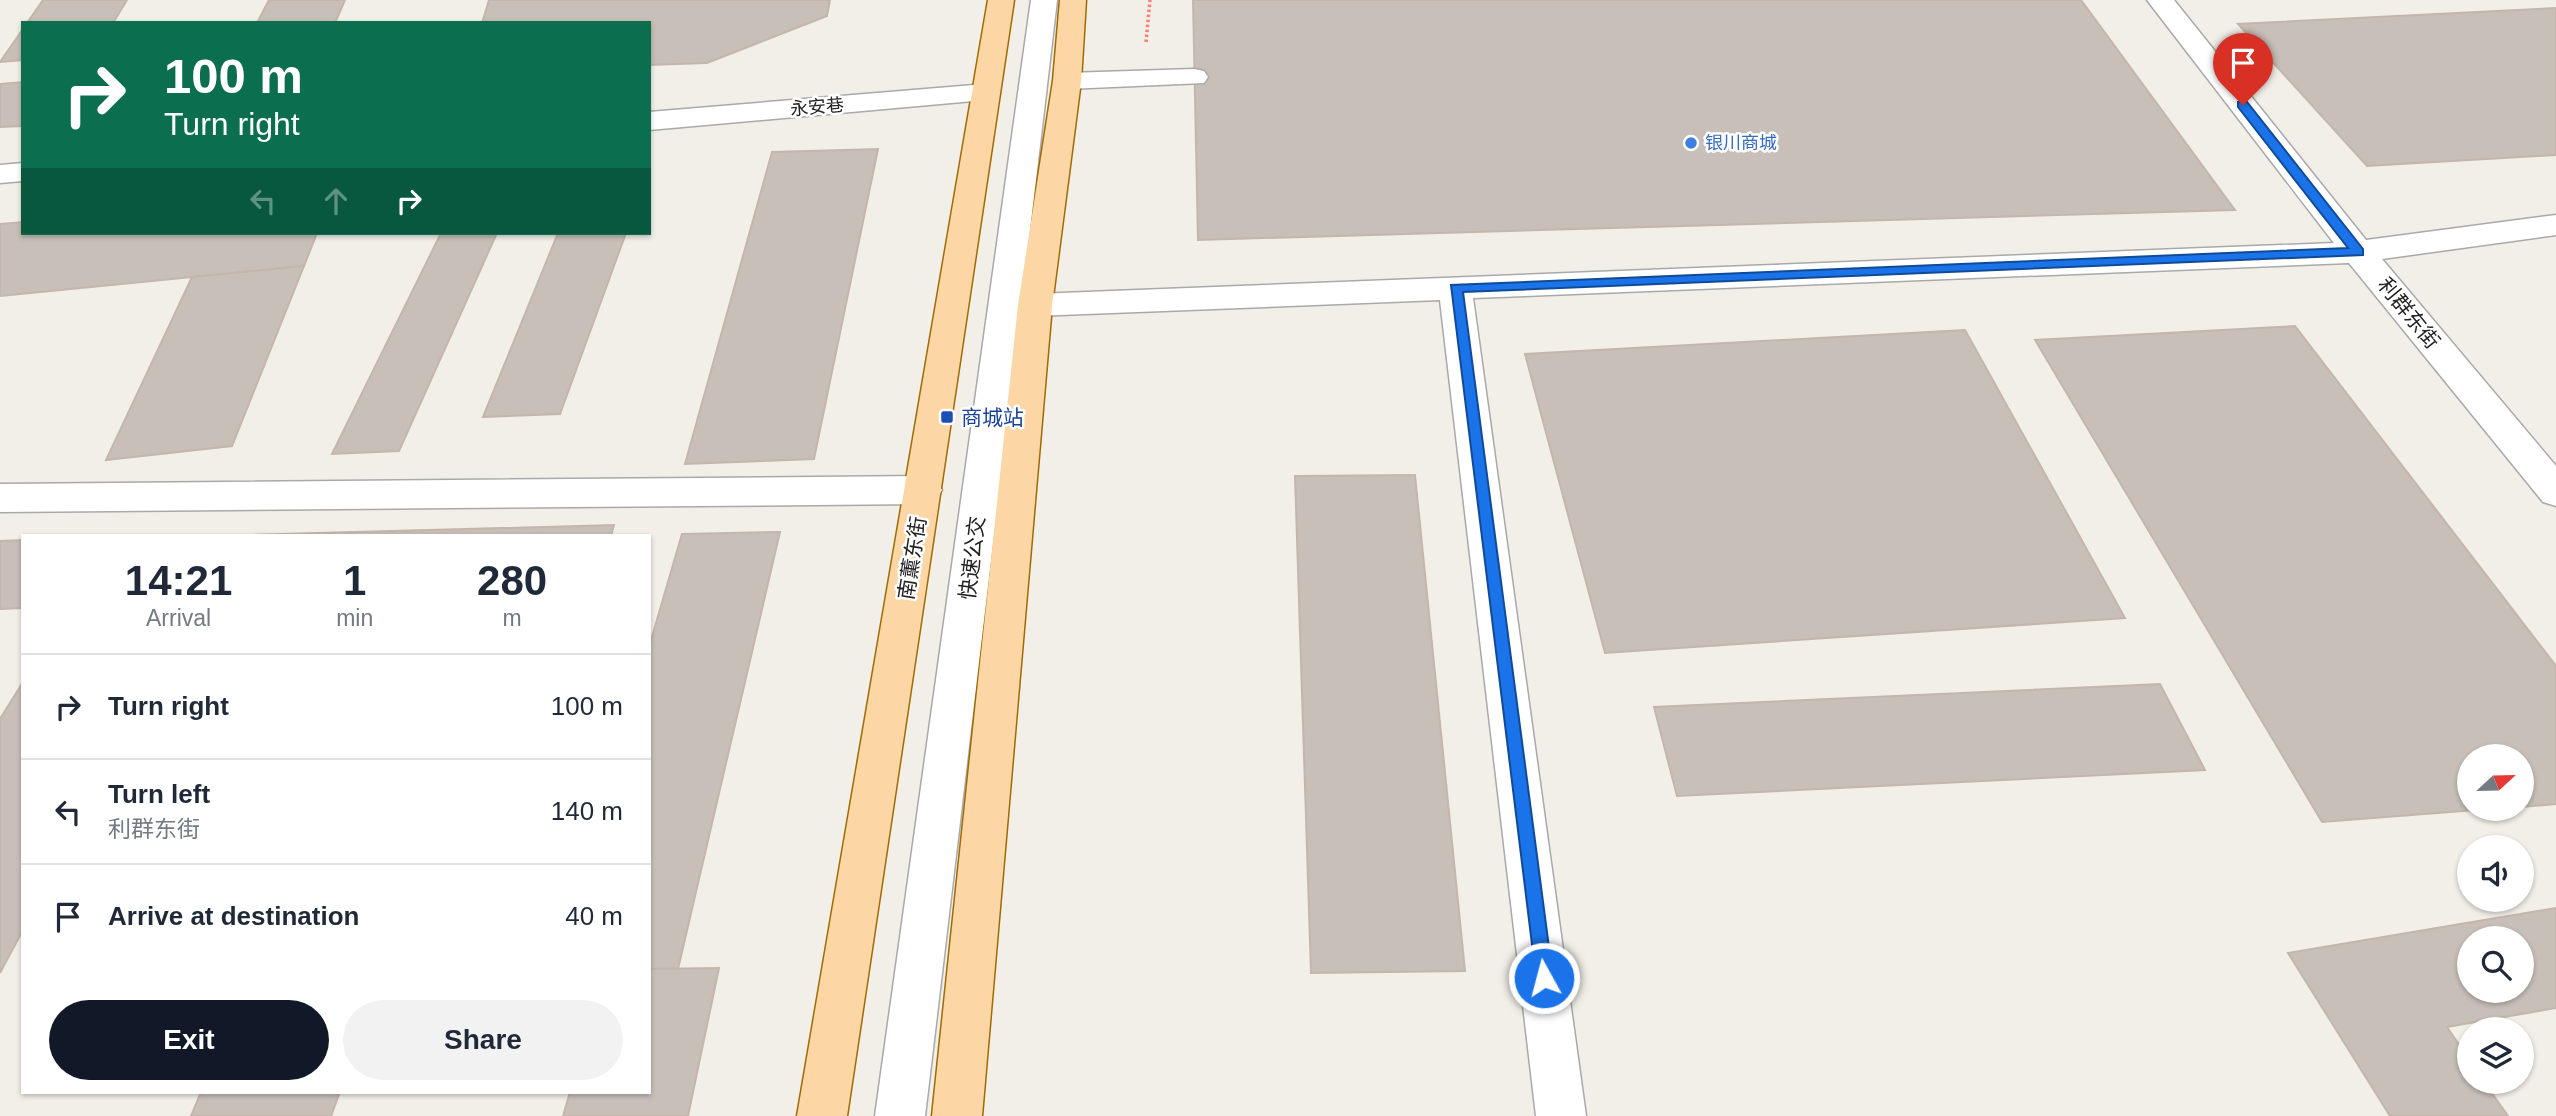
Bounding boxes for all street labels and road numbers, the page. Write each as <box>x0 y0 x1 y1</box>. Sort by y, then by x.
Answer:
street label: 永安巷 <box>789 95 845 119</box>
street label: 利群东街 <box>2374 273 2444 353</box>
street label: 南薰东街 <box>894 515 930 601</box>
street label: 快速公交 <box>955 515 989 601</box>

